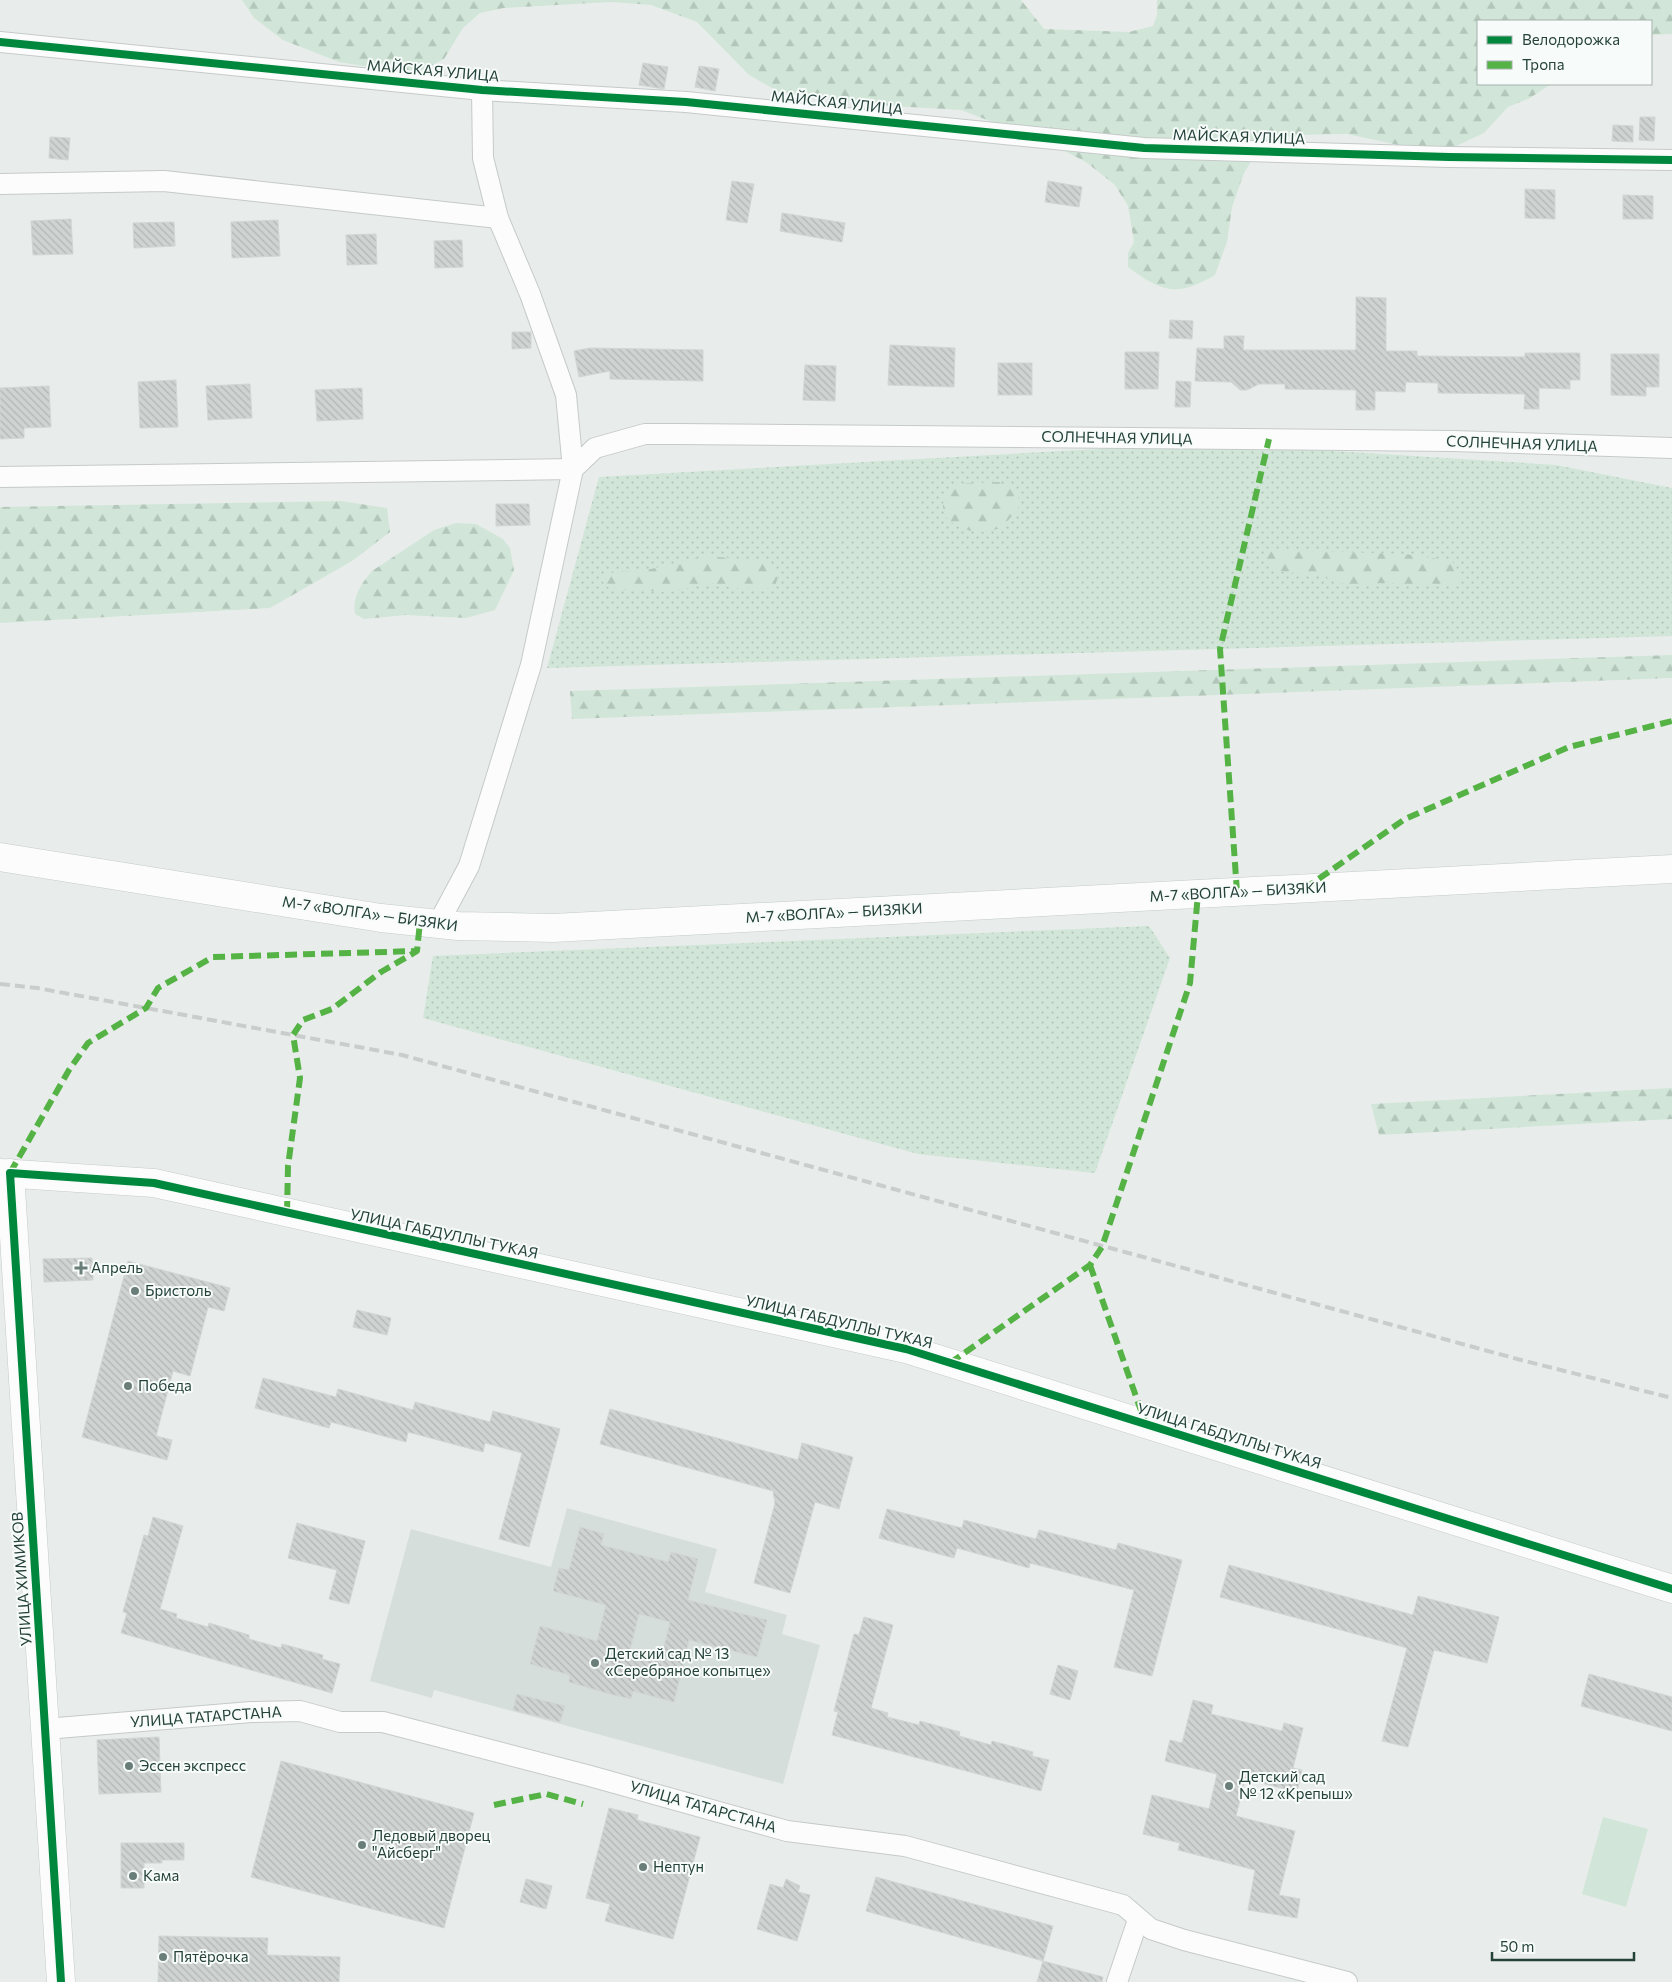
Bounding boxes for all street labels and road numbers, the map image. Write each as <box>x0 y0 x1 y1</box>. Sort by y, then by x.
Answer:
street label: МАЙСКАЯ УЛИЦА <box>366 55 500 85</box>
street label: МАЙСКАЯ УЛИЦА <box>770 86 904 118</box>
street label: МАЙСКАЯ УЛИЦА <box>1172 125 1306 147</box>
street label: СОЛНЕЧНАЯ УЛИЦА <box>1041 427 1193 447</box>
street label: СОЛНЕЧНАЯ УЛИЦА <box>1446 431 1598 455</box>
street label: М-7 «ВОЛГА» — БИЗЯКИ <box>1149 877 1327 905</box>
street label: М-7 «ВОЛГА» — БИЗЯКИ <box>281 892 459 934</box>
street label: М-7 «ВОЛГА» — БИЗЯКИ <box>745 898 923 926</box>
street label: УЛИЦА ГАБДУЛЛЫ ТУКАЯ <box>348 1204 540 1262</box>
street label: УЛИЦА ГАБДУЛЛЫ ТУКАЯ <box>744 1291 935 1351</box>
street label: УЛИЦА ГАБДУЛЛЫ ТУКАЯ <box>1135 1398 1324 1472</box>
street label: УЛИЦА ХИМИКОВ <box>7 1511 35 1647</box>
street label: УЛИЦА ТАТАРСТАНА <box>130 1702 282 1730</box>
street label: УЛИЦА ТАТАРСТАНА <box>628 1776 779 1836</box>

